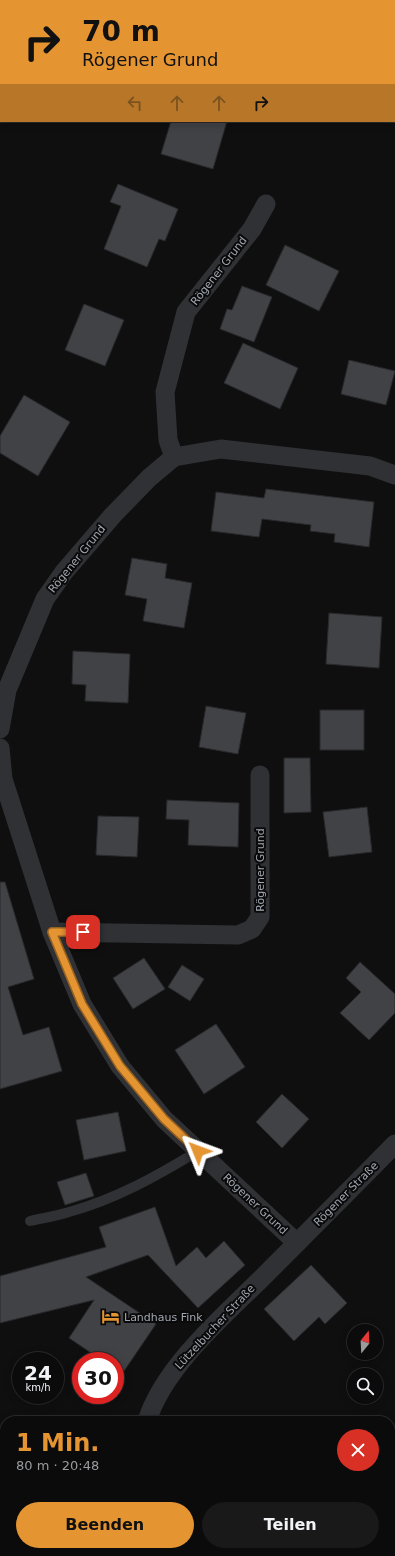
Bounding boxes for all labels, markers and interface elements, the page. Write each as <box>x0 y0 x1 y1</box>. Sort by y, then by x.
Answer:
text: 70 m <box>82 15 160 48</box>
icon: right <box>16 16 68 68</box>
text: Rögener Grund <box>82 49 218 70</box>
icon: left <box>124 92 146 114</box>
icon: ahead <box>166 92 188 114</box>
icon: ahead <box>208 92 230 114</box>
icon: right <box>250 92 272 114</box>
street label: Rögener Grund <box>188 234 250 308</box>
street label: Rögener Grund <box>46 523 108 595</box>
street label: Rögener Grund <box>254 828 267 912</box>
pin <box>66 915 100 949</box>
icon: arrive <box>72 921 94 943</box>
position arrow <box>177 1130 219 1172</box>
street label: Rögener Straße <box>311 1159 381 1229</box>
street label: Rögener Grund <box>220 1171 290 1237</box>
street label: Lützelbucher Straße <box>172 1282 258 1372</box>
hotel icon: Landhaus Fink <box>101 1307 121 1327</box>
place label: Landhaus Fink <box>124 1311 203 1324</box>
north arrow <box>347 1324 383 1360</box>
map controls <box>347 1324 383 1404</box>
speed limit sign: 30 <box>72 1352 124 1404</box>
text: 24 <box>24 1361 52 1385</box>
button: search <box>347 1368 383 1404</box>
text: km/h <box>25 1382 51 1393</box>
text: 1 Min. <box>16 1429 99 1457</box>
button: close <box>337 1429 379 1471</box>
text: 80 m · 20:48 <box>16 1458 99 1473</box>
button: Beenden <box>16 1502 194 1548</box>
button: Teilen <box>202 1502 379 1548</box>

